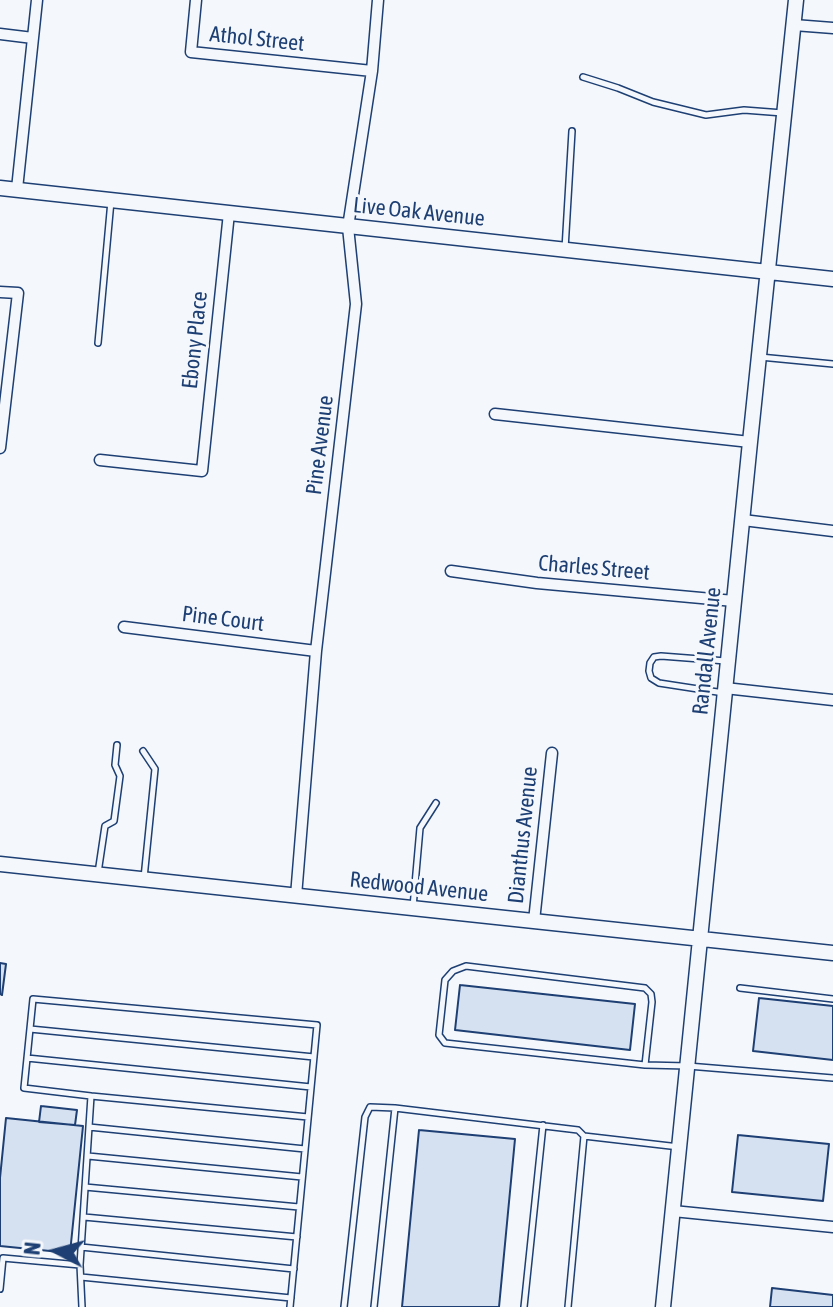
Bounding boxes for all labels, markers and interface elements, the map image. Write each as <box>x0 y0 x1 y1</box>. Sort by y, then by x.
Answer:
street label: Athol Street <box>208 21 306 57</box>
street label: Live Oak Avenue <box>352 192 486 232</box>
street label: Ebony Place <box>177 290 213 390</box>
street label: Pine Avenue <box>301 394 339 496</box>
street label: Charles Street <box>537 550 651 586</box>
street label: Randall Avenue <box>687 586 727 716</box>
street label: Pine Court <box>180 601 266 637</box>
street label: Dianthus Avenue <box>503 765 543 905</box>
street label: Redwood Avenue <box>348 867 490 907</box>
north arrow <box>16 1211 96 1291</box>
text: N <box>19 1241 46 1256</box>

